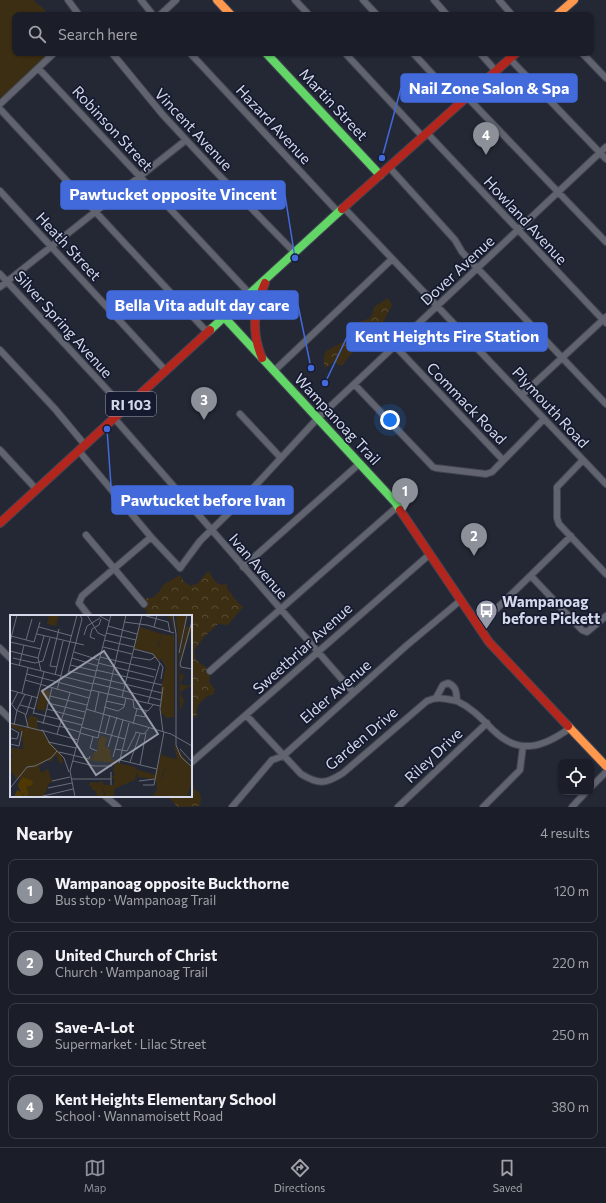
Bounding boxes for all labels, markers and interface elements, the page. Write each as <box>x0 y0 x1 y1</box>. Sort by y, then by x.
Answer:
search box <box>12 12 594 56</box>
icon: search <box>26 23 48 45</box>
text: Search here <box>58 25 137 43</box>
street label: Martin Street <box>296 64 372 144</box>
callout: Nail Zone Salon & Spa <box>401 74 577 102</box>
text: Nail Zone Salon & Spa <box>409 78 569 97</box>
street label: Hazard Avenue <box>233 81 315 167</box>
street label: Robinson Street <box>69 82 157 174</box>
street label: Vincent Avenue <box>151 84 237 174</box>
pin: 4 <box>473 122 499 155</box>
street label: Howland Avenue <box>481 172 571 268</box>
callout: Pawtucket opposite Vincent <box>61 181 285 209</box>
text: Pawtucket opposite Vincent <box>69 184 277 203</box>
street label: Heath Street <box>33 208 105 284</box>
street label: Dover Avenue <box>417 231 498 309</box>
street label: Silver Spring Avenue <box>11 267 117 381</box>
callout: Bella Vita adult day care <box>107 291 298 319</box>
text: Bella Vita adult day care <box>115 295 289 314</box>
callout: Kent Heights Fire Station <box>347 323 547 351</box>
text: Kent Heights Fire Station <box>355 326 539 345</box>
street label: Commack Road <box>423 358 511 448</box>
street label: Plymouth Road <box>509 363 593 451</box>
street label: Wampanoag Trail <box>291 370 385 468</box>
pin: 3 <box>191 387 217 420</box>
road number: RI 103 <box>106 392 156 416</box>
your location <box>380 410 400 430</box>
pin: 1 <box>392 478 418 511</box>
callout: Pawtucket before Ivan <box>112 486 293 514</box>
text: Pawtucket before Ivan <box>120 490 286 509</box>
pin: 2 <box>461 523 487 556</box>
street label: Ivan Avenue <box>226 530 292 603</box>
place label: Wampanoag before Pickett <box>502 592 600 627</box>
bus stop icon: Wampanoag before Pickett <box>473 597 499 630</box>
street label: Sweetbriar Avenue <box>249 599 355 697</box>
inset map <box>10 615 192 797</box>
street label: Elder Avenue <box>296 655 374 727</box>
street label: Garden Drive <box>321 702 401 773</box>
street label: Riley Drive <box>400 724 466 786</box>
map controls <box>558 759 594 795</box>
button: locate <box>558 759 594 795</box>
text: Nearby <box>16 823 73 844</box>
text: 4 results <box>540 825 590 841</box>
text: Wampanoag opposite Buckthorne <box>55 874 289 892</box>
text: 1 <box>27 883 33 899</box>
text: 120 m <box>554 883 589 899</box>
text: Bus stop · Wampanoag Trail <box>55 892 216 908</box>
text: United Church of Christ <box>55 946 217 964</box>
text: 2 <box>26 955 34 971</box>
text: 220 m <box>552 955 589 971</box>
text: Church · Wampanoag Trail <box>55 964 208 980</box>
text: Save-A-Lot <box>55 1018 134 1036</box>
text: 3 <box>26 1027 34 1043</box>
text: 250 m <box>552 1027 589 1043</box>
text: Supermarket · Lilac Street <box>55 1036 206 1052</box>
text: Kent Heights Elementary School <box>55 1090 276 1108</box>
text: 4 <box>26 1099 34 1115</box>
text: 380 m <box>551 1099 589 1115</box>
text: School · Wannamoisett Road <box>55 1108 223 1124</box>
tab: Map <box>84 1157 106 1194</box>
tab: Directions <box>274 1157 325 1194</box>
tab: Saved <box>493 1157 522 1194</box>

